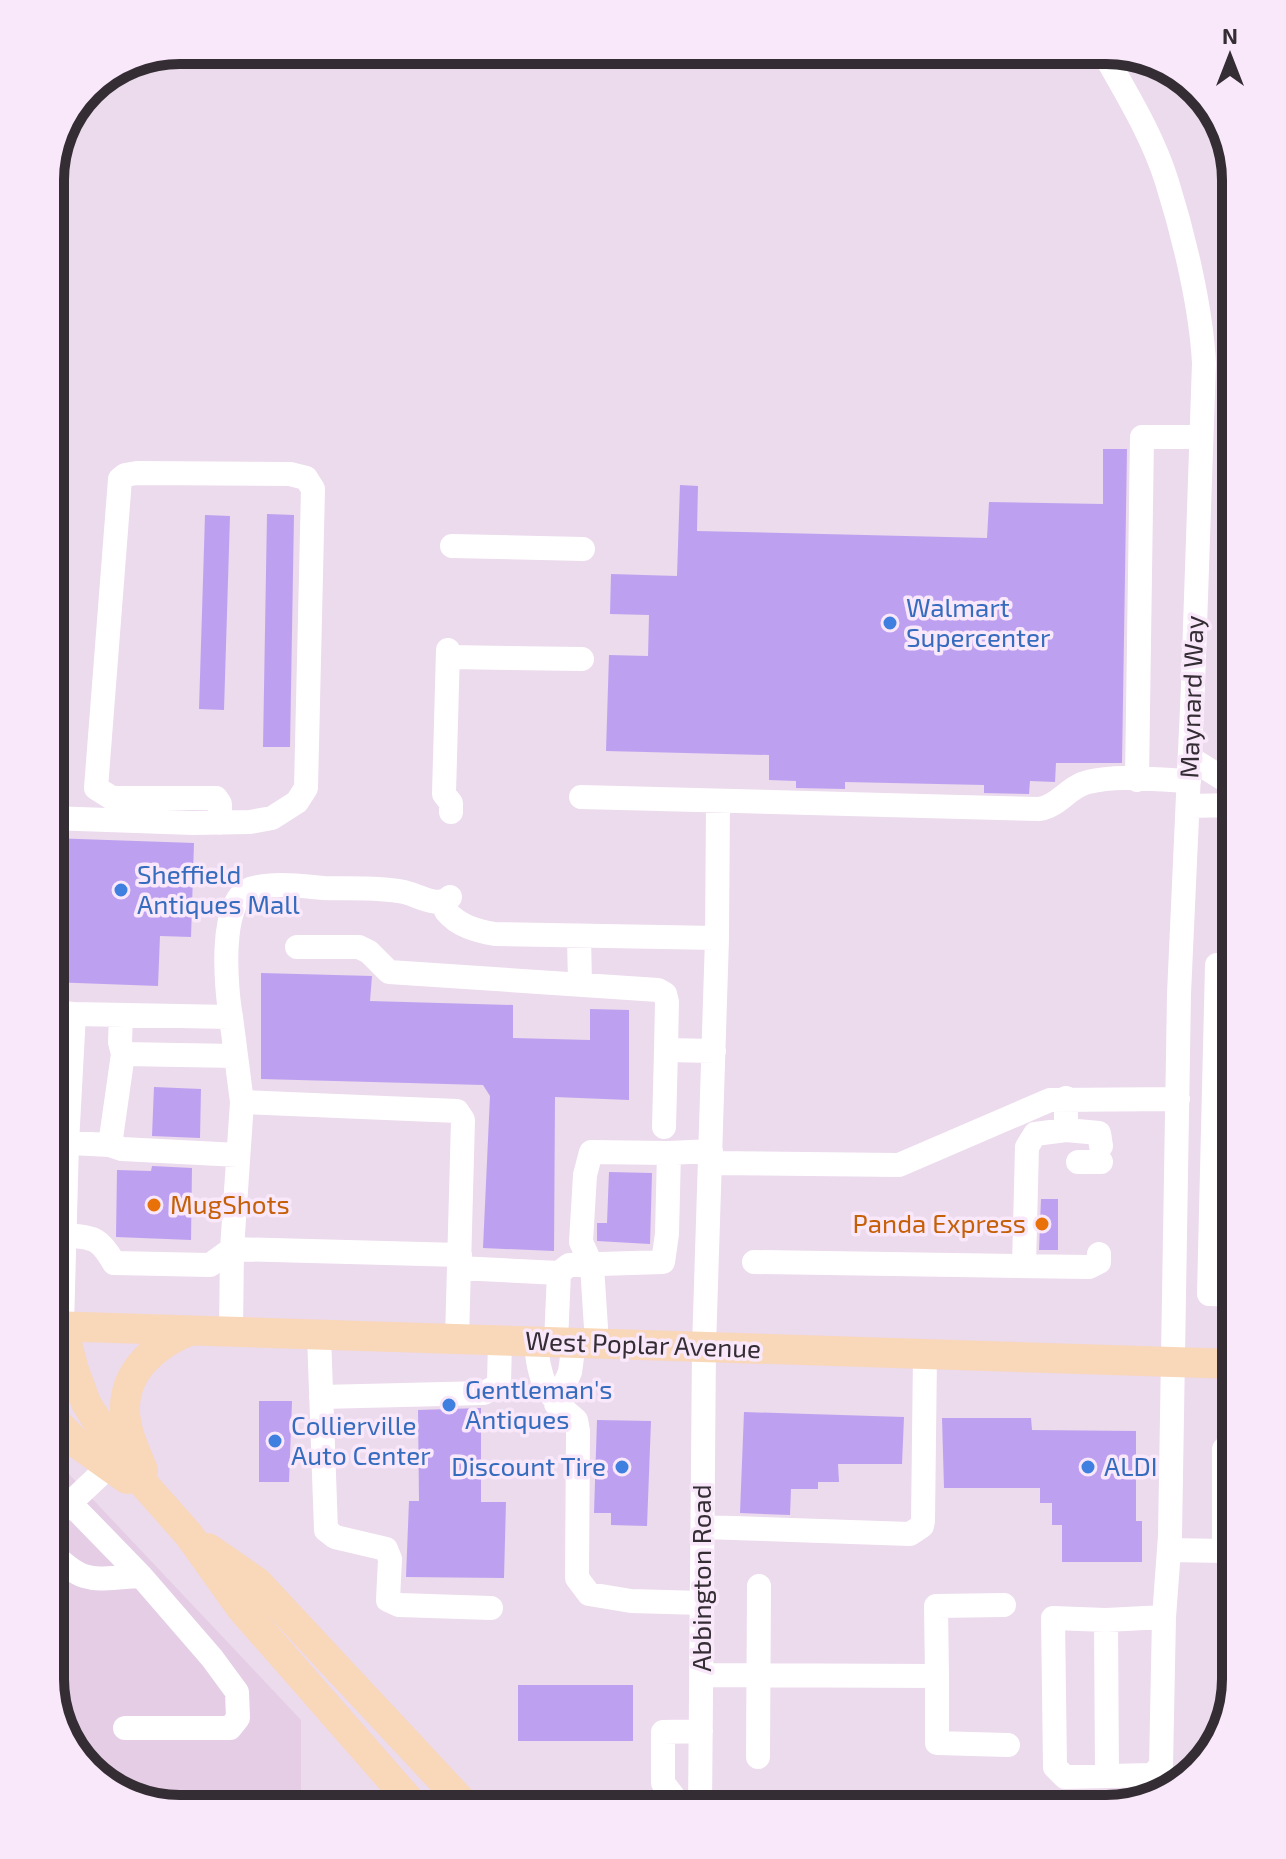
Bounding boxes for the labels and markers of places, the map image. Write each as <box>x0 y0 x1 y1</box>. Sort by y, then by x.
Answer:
place label: Walmart Supercenter <box>906 591 1050 652</box>
marker: Walmart Supercenter <box>881 614 899 632</box>
place label: Sheffield Antiques Mall <box>137 858 300 919</box>
marker: Sheffield Antiques Mall <box>112 881 130 899</box>
place label: MugShots <box>170 1188 290 1219</box>
marker: MugShots <box>145 1196 163 1214</box>
place label: Panda Express <box>853 1207 1026 1238</box>
marker: Panda Express <box>1033 1215 1051 1233</box>
place label: Gentleman's Antiques <box>465 1373 613 1434</box>
marker: Gentleman's Antiques <box>440 1396 458 1414</box>
place label: Collierville Auto Center <box>291 1409 431 1470</box>
marker: Collierville Auto Center <box>266 1432 284 1450</box>
place label: Discount Tire <box>451 1450 606 1481</box>
place label: ALDI <box>1104 1450 1158 1481</box>
marker: Discount Tire <box>613 1458 631 1476</box>
marker: ALDI <box>1079 1458 1097 1476</box>

